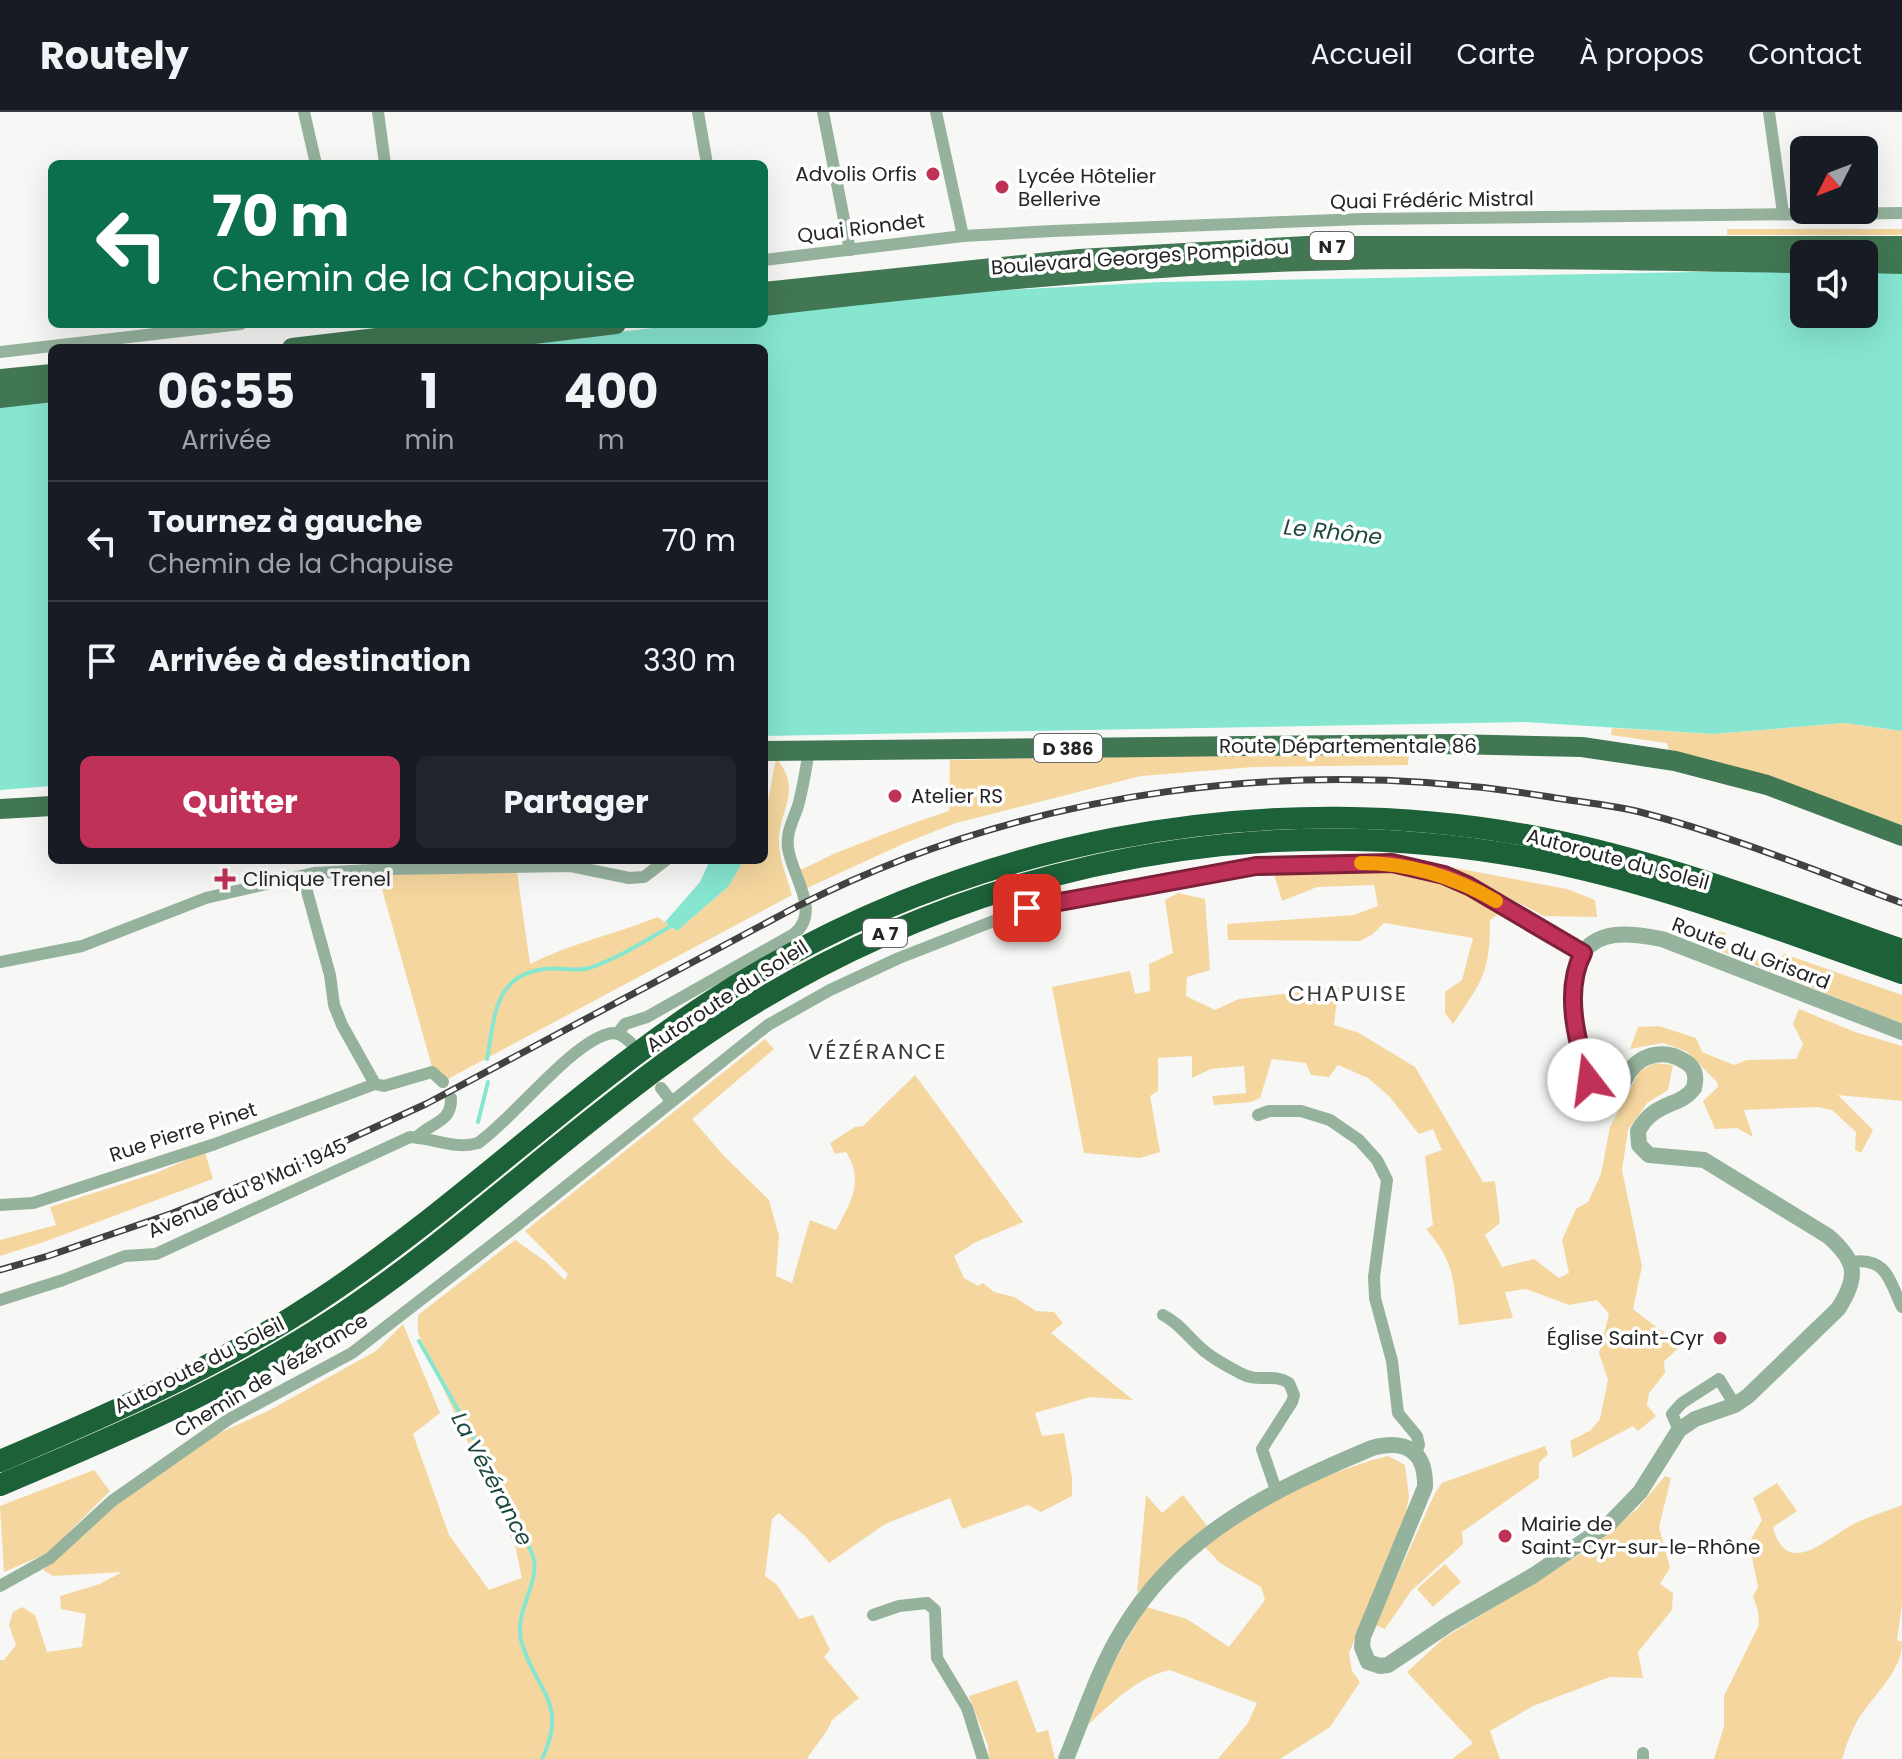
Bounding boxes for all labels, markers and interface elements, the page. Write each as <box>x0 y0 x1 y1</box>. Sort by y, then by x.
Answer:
text: Routely <box>40 29 189 82</box>
text: Accueil <box>1311 35 1413 74</box>
text: Carte <box>1457 35 1535 74</box>
text: À propos <box>1579 35 1704 74</box>
text: Contact <box>1748 35 1862 74</box>
north arrow <box>1790 136 1878 224</box>
map controls <box>1790 136 1878 328</box>
place label: Advolis Orfis <box>795 160 917 188</box>
place label: Lycée Hôtelier Bellerive <box>1018 162 1156 213</box>
marker: Advolis Orfis <box>924 165 942 183</box>
text: 70 m <box>212 177 350 256</box>
marker: Lycée Hôtelier Bellerive <box>993 178 1011 196</box>
street label: Quai Frédéric Mistral <box>1330 184 1534 216</box>
icon: left <box>80 192 184 296</box>
street label: Quai Riondet <box>796 206 926 250</box>
road number: N 7 <box>1310 232 1354 260</box>
street label: Boulevard Georges Pompidou <box>990 233 1290 281</box>
button: sound <box>1790 240 1878 328</box>
text: Chemin de la Chapuise <box>212 253 635 304</box>
text: 06:55 <box>157 358 295 425</box>
text: 1 <box>420 358 438 425</box>
text: 400 <box>564 358 659 425</box>
text: Arrivée <box>181 422 271 458</box>
text: min <box>404 422 454 458</box>
text: m <box>598 422 625 458</box>
text: Tournez à gauche <box>148 500 422 543</box>
water label: Le Rhône <box>1282 511 1384 553</box>
icon: left <box>80 519 124 563</box>
text: 70 m <box>662 519 736 562</box>
text: Chemin de la Chapuise <box>148 546 454 582</box>
icon: arrive <box>80 639 124 683</box>
text: Arrivée à destination <box>148 639 471 682</box>
text: 330 m <box>643 639 736 682</box>
street label: Route Départementale 86 <box>1219 732 1477 760</box>
road number: D 386 <box>1034 734 1102 762</box>
button: Quitter <box>80 756 400 848</box>
button: Partager <box>416 756 736 848</box>
place label: Atelier RS <box>911 782 1003 810</box>
marker: Atelier RS <box>886 787 904 805</box>
street label: Autoroute du Soleil <box>1524 821 1712 897</box>
place label: Clinique Trenel <box>243 865 391 893</box>
marker: Clinique Trenel <box>214 868 236 890</box>
pin <box>993 874 1061 942</box>
icon: arrive <box>1005 886 1049 930</box>
street label: Route du Grisard <box>1668 910 1834 996</box>
road number: A 7 <box>863 919 907 947</box>
street label: Autoroute du Soleil <box>641 933 813 1059</box>
district label: CHAPUISE <box>1288 978 1408 1009</box>
district label: VÉZÉRANCE <box>808 1036 948 1067</box>
position arrow <box>1547 1038 1631 1122</box>
street label: Rue Pierre Pinet <box>106 1095 260 1169</box>
street label: Avenue du 8 Mai 1945 <box>143 1131 351 1245</box>
street label: Chemin de Vézérance <box>169 1306 373 1444</box>
street label: Autoroute du Soleil <box>109 1310 289 1420</box>
place label: Église Saint-Cyr <box>1547 1324 1704 1352</box>
marker: Église Saint-Cyr <box>1711 1329 1729 1347</box>
water label: La Vézérance <box>444 1407 540 1551</box>
place label: Mairie de Saint-Cyr-sur-le-Rhône <box>1521 1510 1760 1561</box>
marker: Mairie de Saint-Cyr-sur-le-Rhône <box>1496 1527 1514 1545</box>

